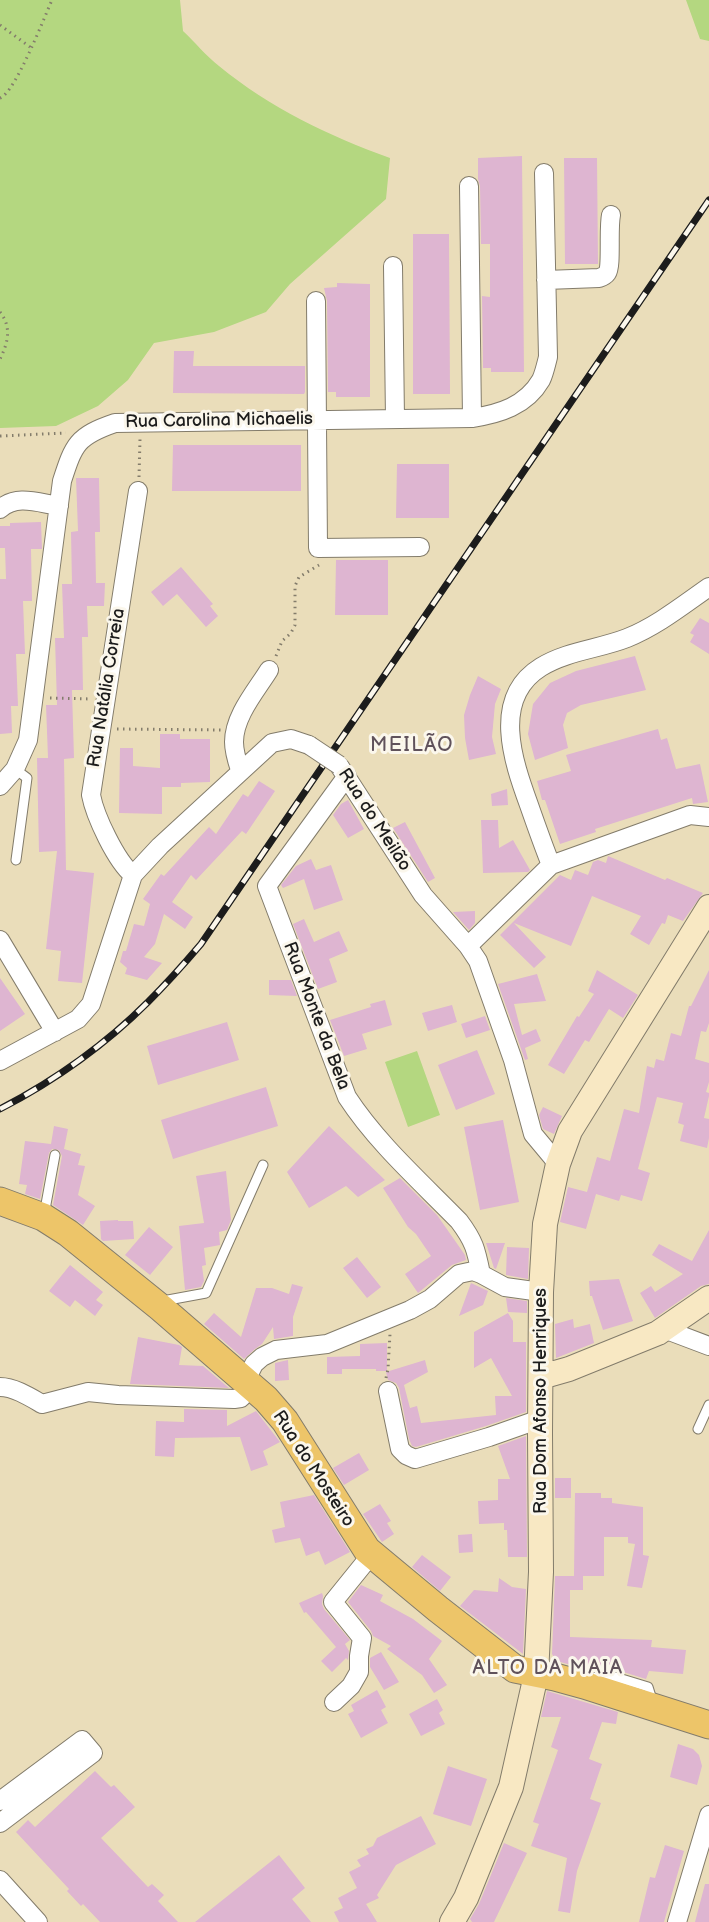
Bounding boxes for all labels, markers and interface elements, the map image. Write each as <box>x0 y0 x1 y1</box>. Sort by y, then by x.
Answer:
street label: Rua Carolina Michaelis <box>125 409 313 433</box>
street label: Rua Natália Correia <box>84 607 130 769</box>
district label: MEILÃO <box>370 734 454 758</box>
street label: Rua do Meilão <box>333 765 415 875</box>
street label: Rua Monte da Bela <box>278 939 354 1093</box>
street label: Rua Dom Afonso Henriques <box>530 1288 552 1514</box>
street label: Rua do Mosteiro <box>267 1407 359 1531</box>
district label: ALTO DA MAIA <box>473 1657 623 1681</box>

